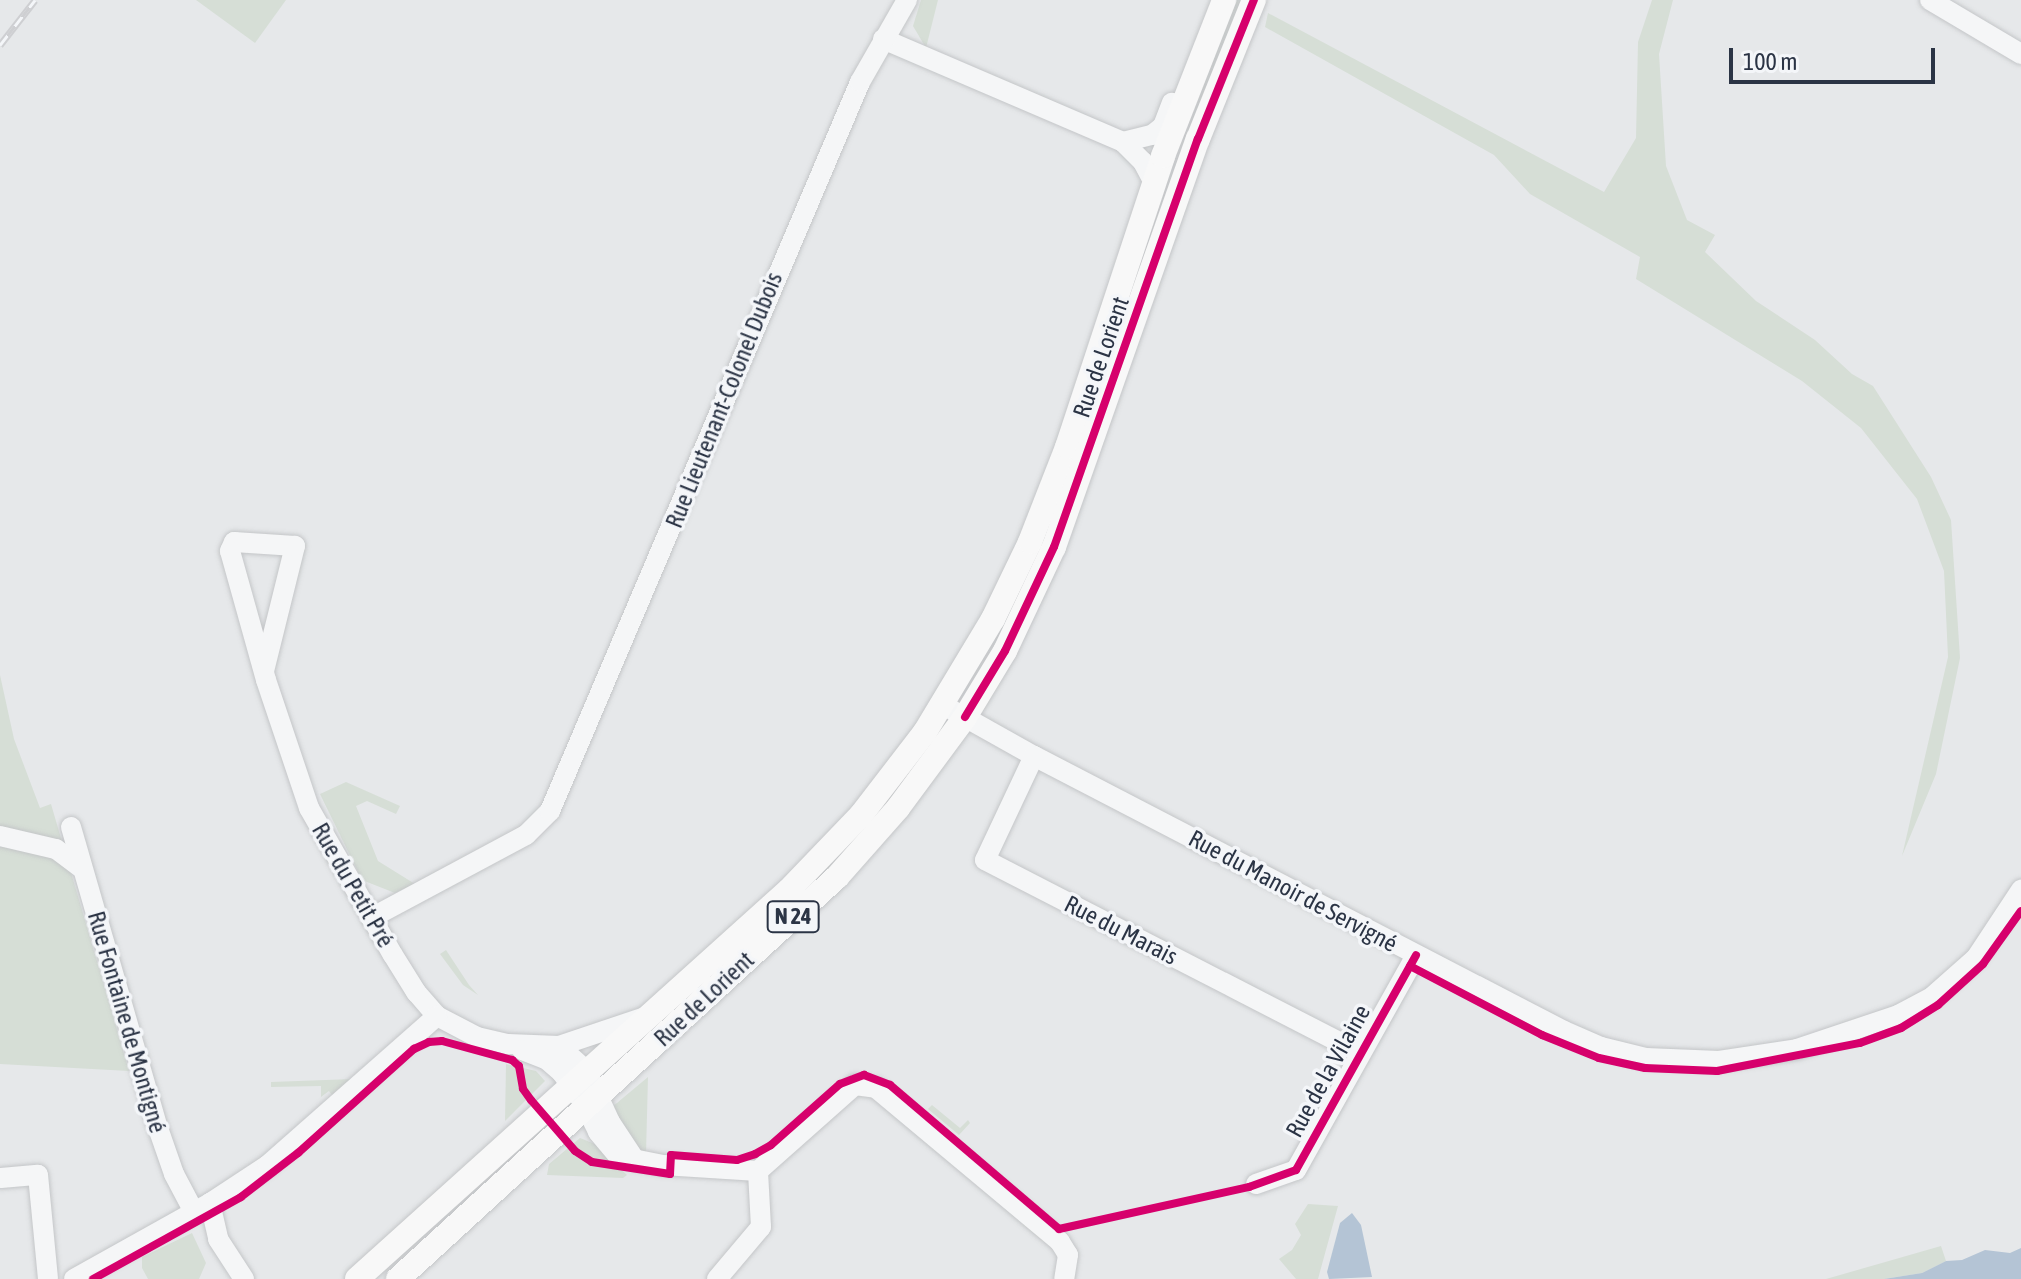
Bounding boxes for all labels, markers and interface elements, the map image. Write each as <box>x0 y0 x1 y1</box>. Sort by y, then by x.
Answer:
scale bar <box>1733 32 1939 82</box>
text: 100 m <box>1743 48 1797 75</box>
street label: Rue Lieutenant-Colonel Dubois <box>659 268 789 532</box>
street label: Rue de Lorient <box>1067 293 1135 421</box>
street label: Rue du Petit Pré <box>306 818 400 952</box>
street label: Rue du Manoir de Servigné <box>1184 824 1402 958</box>
street label: Rue du Marais <box>1060 889 1182 971</box>
road number: N 24 <box>765 899 821 935</box>
street label: Rue Fontaine de Montigné <box>82 908 172 1136</box>
street label: Rue de Lorient <box>648 946 760 1052</box>
street label: Rue de la Vilaine <box>1280 1000 1376 1142</box>

